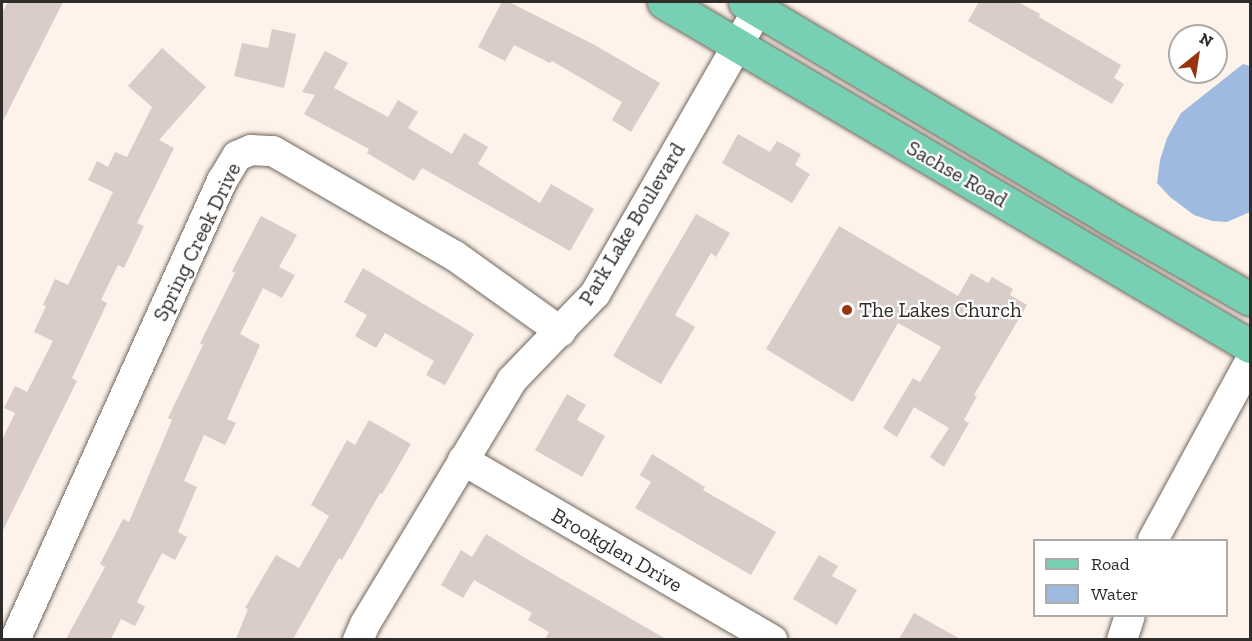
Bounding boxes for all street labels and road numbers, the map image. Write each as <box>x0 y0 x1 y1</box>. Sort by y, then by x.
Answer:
street label: Sachse Road <box>902 135 1012 213</box>
street label: Park Lake Boulevard <box>574 138 690 310</box>
street label: Spring Creek Drive <box>148 159 246 325</box>
street label: Brookglen Drive <box>547 502 687 598</box>

